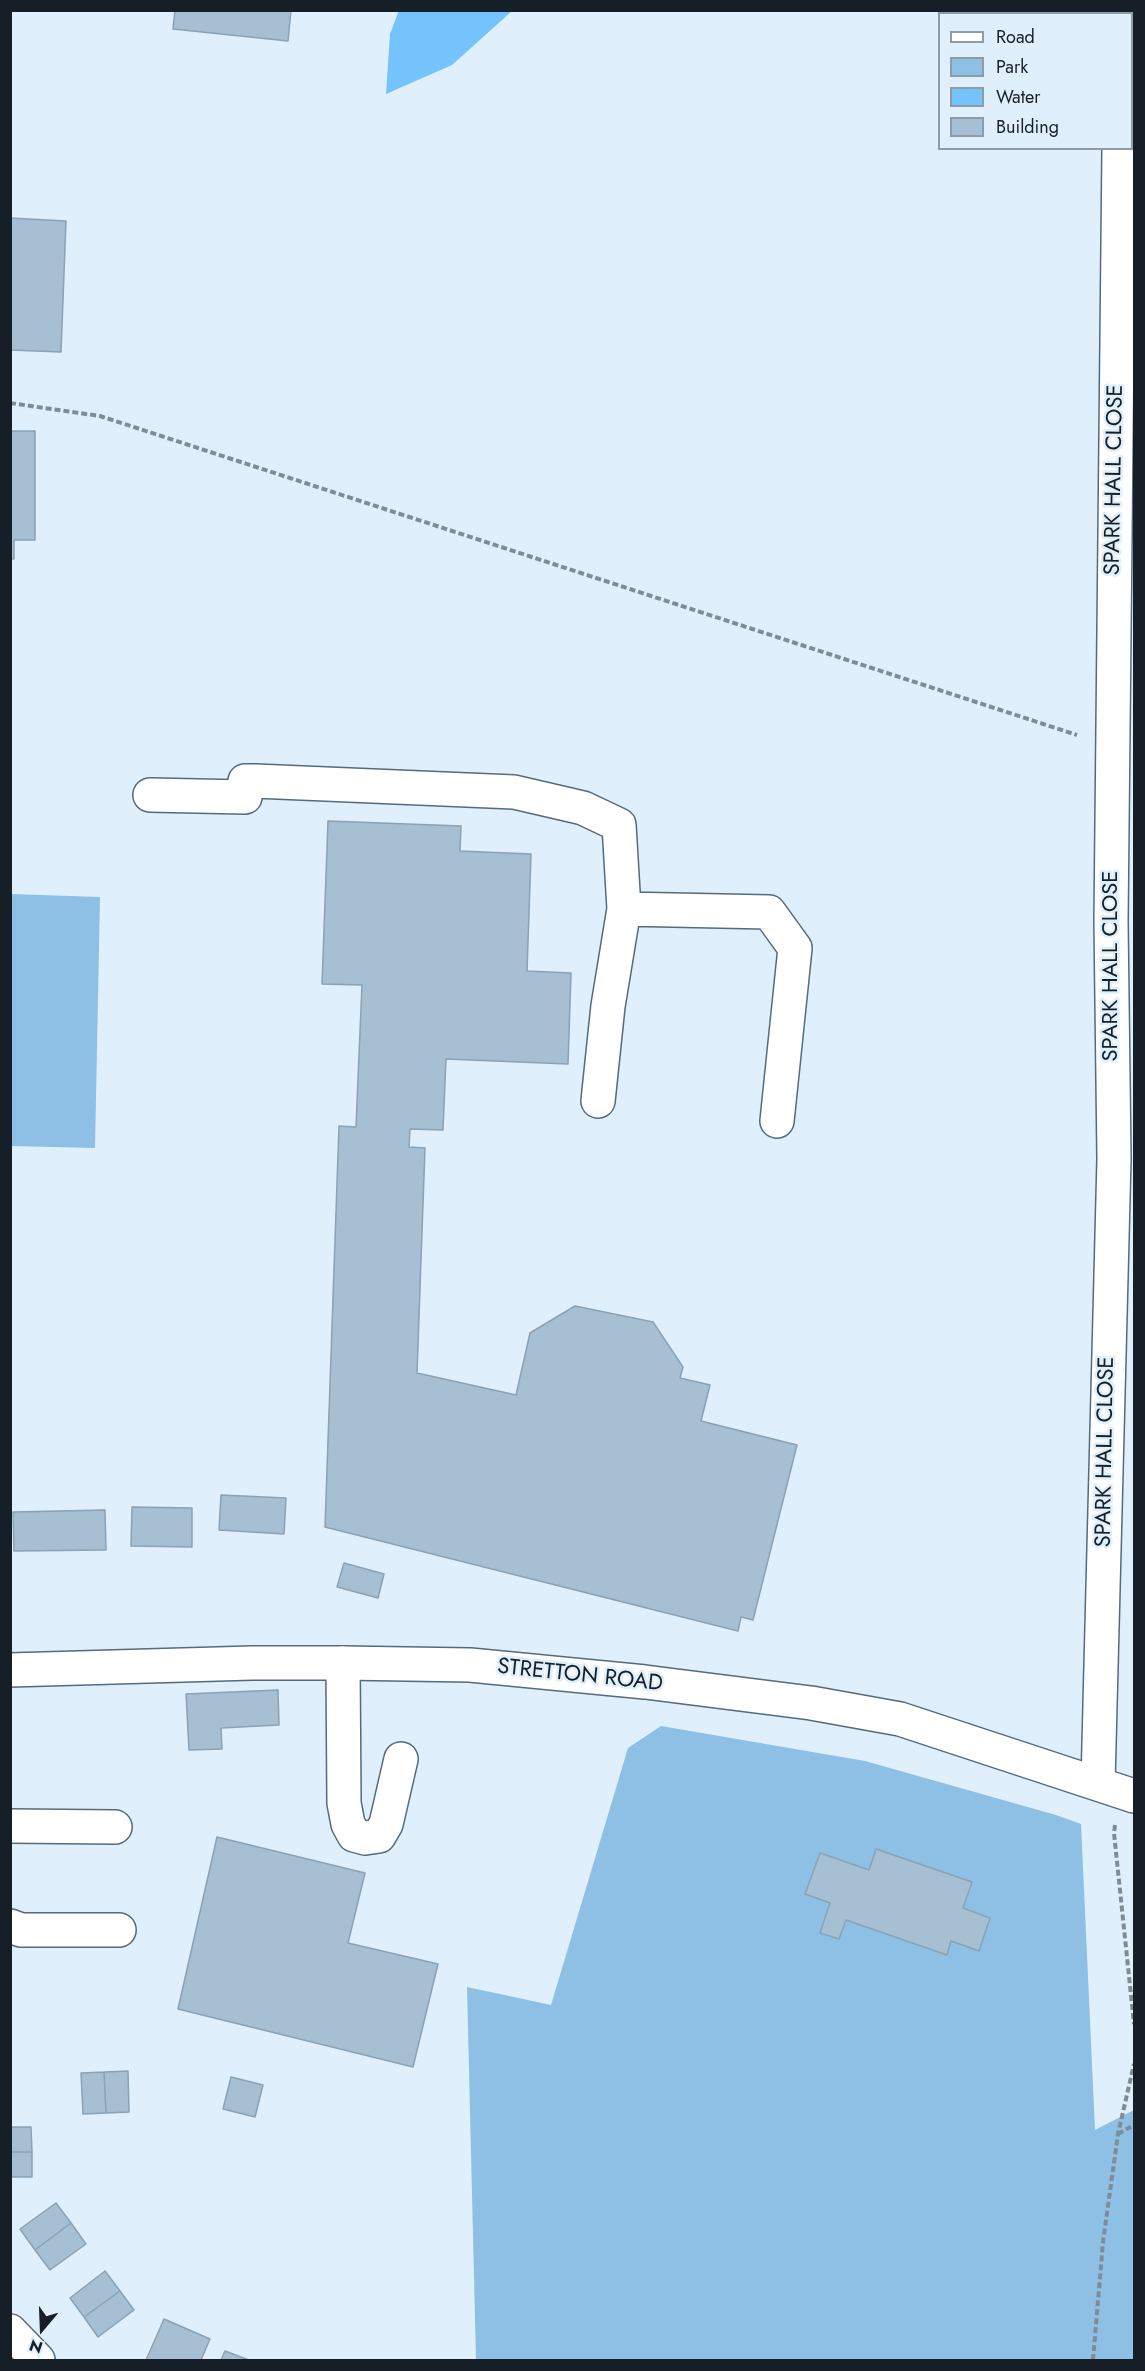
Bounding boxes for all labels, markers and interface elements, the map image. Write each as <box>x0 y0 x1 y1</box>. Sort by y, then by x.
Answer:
legend <box>938 12 1133 150</box>
text: Road <box>996 24 1035 50</box>
text: Park <box>996 54 1028 80</box>
text: Water <box>996 84 1040 110</box>
text: Building <box>996 114 1059 140</box>
street label: SPARK HALL CLOSE <box>1100 384 1130 576</box>
street label: SPARK HALL CLOSE <box>1099 871 1125 1061</box>
street label: SPARK HALL CLOSE <box>1091 1356 1121 1548</box>
street label: STRETTON ROAD <box>496 1654 664 1698</box>
north arrow <box>12 2299 72 2359</box>
text: N <box>26 2334 46 2359</box>

